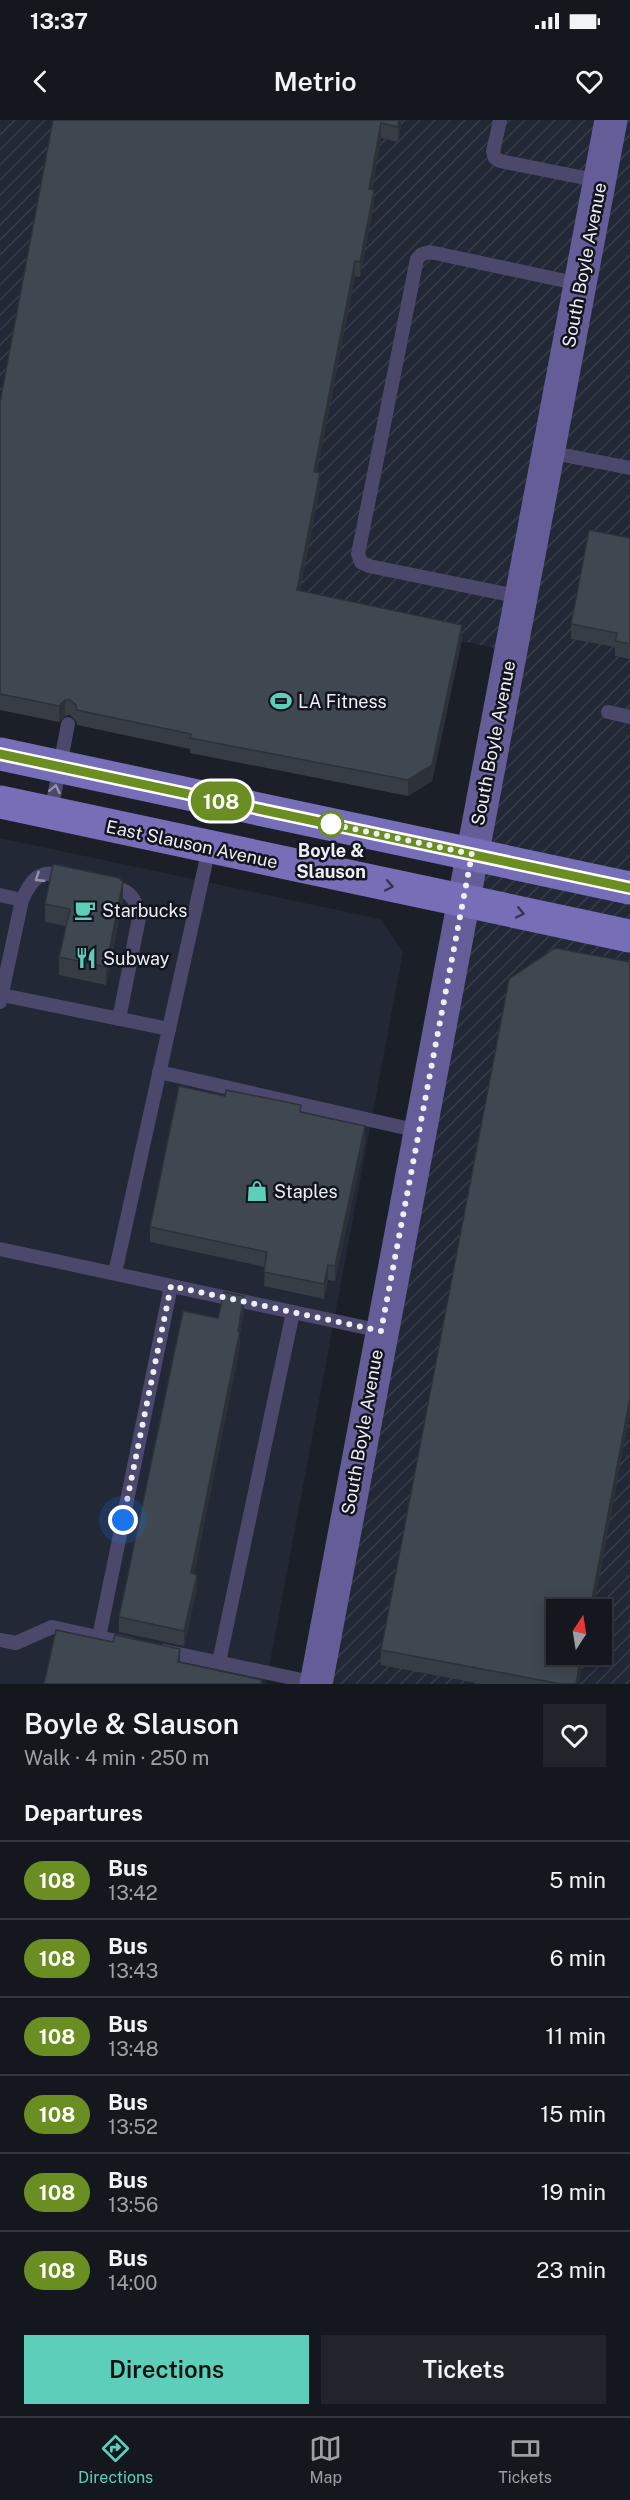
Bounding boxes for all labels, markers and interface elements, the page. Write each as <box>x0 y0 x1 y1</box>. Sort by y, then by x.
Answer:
text: 13:37 <box>30 8 88 34</box>
icon: back <box>24 65 57 98</box>
text: Metrio <box>273 65 357 97</box>
icon: heart <box>573 65 606 98</box>
street label: South Boyle Avenue <box>558 181 610 349</box>
street label: South Boyle Avenue <box>467 659 519 827</box>
sports icon: LA Fitness <box>269 689 293 713</box>
place label: LA Fitness <box>298 691 387 712</box>
line badge: 108 <box>186 782 256 820</box>
one-way arrow <box>48 785 61 795</box>
text: 108 <box>203 789 239 814</box>
marker: Boyle & Slauson <box>318 811 344 837</box>
street label: East Slauson Avenue <box>104 816 280 872</box>
place label: Boyle & Slauson <box>296 840 366 882</box>
one-way arrow <box>35 871 45 883</box>
one-way arrow <box>384 879 394 892</box>
cafe icon: Starbucks <box>73 898 97 922</box>
place label: Starbucks <box>102 900 187 921</box>
one-way arrow <box>515 906 525 919</box>
restaurant icon: Subway <box>74 946 98 970</box>
place label: Subway <box>103 948 170 969</box>
shop icon: Staples <box>245 1179 269 1203</box>
place label: Staples <box>274 1181 338 1202</box>
street label: South Boyle Avenue <box>337 1348 387 1516</box>
your location <box>108 1505 138 1535</box>
north arrow <box>546 1599 612 1665</box>
map controls <box>546 1599 612 1665</box>
button: heart <box>543 1704 606 1767</box>
text: Boyle & Slauson <box>24 1707 239 1740</box>
text: Walk · 4 min · 250 m <box>24 1746 209 1770</box>
text: Departures <box>24 1800 143 1826</box>
text: Bus <box>108 1855 148 1881</box>
text: 5 min <box>549 1867 606 1893</box>
text: 108 <box>39 1868 75 1893</box>
text: 13:42 <box>108 1881 158 1905</box>
text: Bus <box>108 1933 148 1959</box>
text: 6 min <box>550 1945 606 1971</box>
text: 108 <box>39 1946 75 1971</box>
text: 13:43 <box>108 1959 158 1983</box>
text: Bus <box>108 2011 148 2037</box>
text: 11 min <box>545 2023 606 2049</box>
text: 108 <box>39 2024 75 2049</box>
text: 13:48 <box>108 2037 159 2061</box>
text: Bus <box>108 2089 148 2115</box>
text: 15 min <box>540 2101 606 2127</box>
text: 108 <box>39 2102 75 2127</box>
text: 13:52 <box>108 2115 158 2139</box>
text: Bus <box>108 2167 148 2193</box>
text: 19 min <box>541 2179 606 2205</box>
text: 108 <box>39 2180 75 2205</box>
text: 13:56 <box>108 2193 159 2217</box>
text: Bus <box>108 2245 148 2271</box>
text: 23 min <box>536 2257 606 2283</box>
text: 108 <box>39 2258 75 2283</box>
text: 14:00 <box>108 2271 158 2295</box>
button: Directions <box>24 2335 309 2404</box>
button: Tickets <box>321 2335 606 2404</box>
tab: Directions <box>78 2432 153 2487</box>
tab: Map <box>309 2432 342 2487</box>
tab: Tickets <box>498 2432 552 2487</box>

